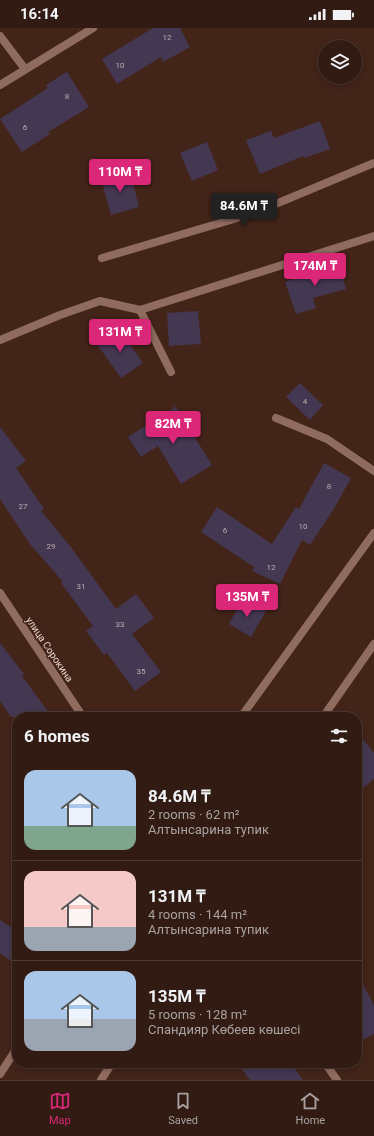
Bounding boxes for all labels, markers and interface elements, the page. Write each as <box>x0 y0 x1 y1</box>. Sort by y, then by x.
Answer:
text: 16:14 <box>20 5 59 23</box>
house number: 12 <box>163 33 172 42</box>
map controls <box>318 40 362 84</box>
button: layers <box>318 40 362 84</box>
house number: 10 <box>116 61 125 70</box>
house number: 8 <box>65 92 70 101</box>
house number: 6 <box>23 123 28 132</box>
pin: 110M ₸ <box>87 159 153 193</box>
text: 110M ₸ <box>98 164 142 179</box>
pin: 84.6M ₸ <box>207 193 281 227</box>
text: 84.6M ₸ <box>220 198 268 213</box>
pin: 174M ₸ <box>282 253 348 287</box>
text: 174M ₸ <box>293 258 337 273</box>
pin: 131M ₸ <box>87 319 153 353</box>
text: 131M ₸ <box>98 324 142 339</box>
house number: 4 <box>303 397 308 406</box>
pin: 82M ₸ <box>145 411 201 445</box>
text: 82M ₸ <box>155 416 191 431</box>
house number: 8 <box>327 482 332 491</box>
house number: 27 <box>19 502 28 511</box>
house number: 10 <box>299 522 308 531</box>
house number: 6 <box>223 526 228 535</box>
house number: 29 <box>47 542 56 551</box>
house number: 12 <box>267 563 276 572</box>
house number: 31 <box>77 582 86 591</box>
pin: 135M ₸ <box>214 584 280 618</box>
text: 135M ₸ <box>225 589 269 604</box>
street label: улица Сорокина <box>24 615 75 684</box>
house number: 33 <box>116 620 125 629</box>
house number: 35 <box>137 667 146 676</box>
icon: filters <box>328 725 350 747</box>
text: 6 homes <box>24 726 90 746</box>
icon: home <box>56 786 104 834</box>
text: 84.6M ₸ <box>148 786 211 806</box>
text: 2 rooms · 62 m² <box>148 807 240 822</box>
text: Алтынсарина тупик <box>148 822 269 837</box>
text: 131M ₸ <box>148 886 206 906</box>
icon: home <box>56 887 104 935</box>
text: 4 rooms · 144 m² <box>148 907 247 922</box>
text: Алтынсарина тупик <box>148 922 269 937</box>
text: 135M ₸ <box>148 986 206 1006</box>
icon: home <box>56 987 104 1035</box>
text: 5 rooms · 128 m² <box>148 1007 247 1022</box>
text: Спандияр Көбеев көшесі <box>148 1022 300 1037</box>
tab: Map <box>49 1090 71 1127</box>
tab: Saved <box>168 1090 198 1127</box>
tab: Home <box>296 1090 325 1127</box>

